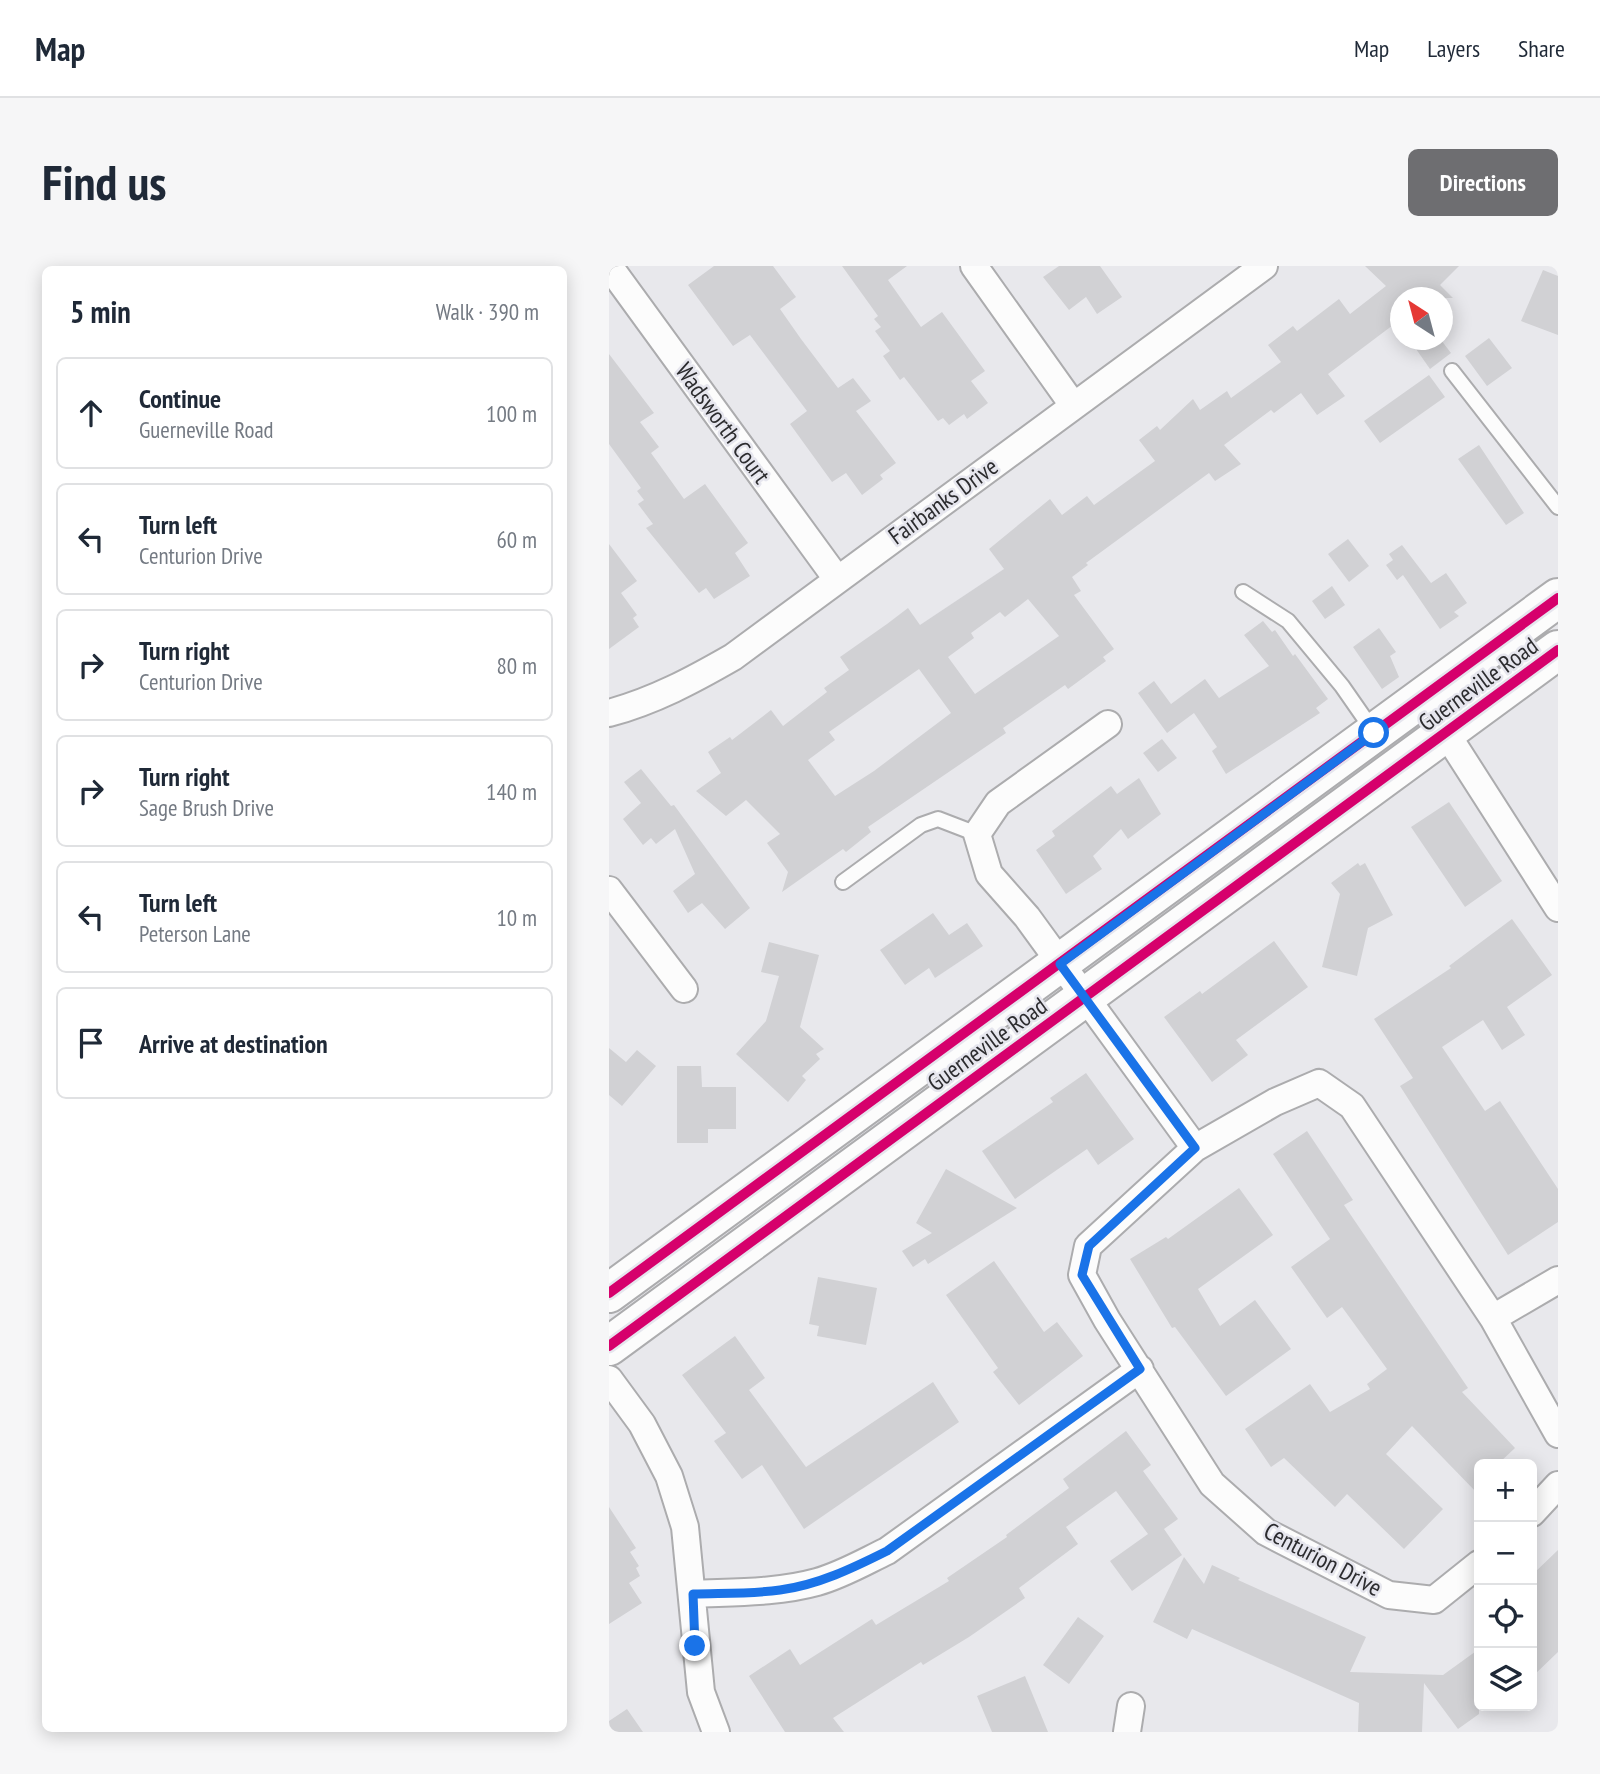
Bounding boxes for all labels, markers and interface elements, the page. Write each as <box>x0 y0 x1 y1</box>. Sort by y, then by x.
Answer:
text: Map <box>35 27 85 70</box>
text: Map <box>1354 33 1389 64</box>
text: Layers <box>1427 33 1480 64</box>
text: Share <box>1518 33 1565 64</box>
button: Directions <box>1408 149 1558 216</box>
text: Find us <box>42 150 166 214</box>
north arrow <box>1390 287 1453 350</box>
text: 5 min <box>70 292 131 331</box>
text: Walk · 390 m <box>436 297 539 326</box>
street label: Wadsworth Court <box>669 356 778 490</box>
text: Continue <box>139 382 221 415</box>
icon: ahead <box>72 394 110 432</box>
text: 100 m <box>486 399 537 428</box>
text: Guerneville Road <box>139 415 274 444</box>
street label: Fairbanks Drive <box>882 451 1004 551</box>
text: Turn left <box>139 508 217 541</box>
icon: left <box>72 520 110 558</box>
text: 60 m <box>496 525 537 554</box>
text: Centurion Drive <box>139 541 263 570</box>
street label: Guerneville Road <box>1412 630 1544 738</box>
text: Turn right <box>139 634 230 667</box>
icon: right <box>72 646 110 684</box>
text: 80 m <box>496 651 537 680</box>
text: Centurion Drive <box>139 667 263 696</box>
route start <box>1358 717 1389 748</box>
text: Turn right <box>139 760 230 793</box>
icon: right <box>72 772 110 810</box>
text: 140 m <box>486 777 537 806</box>
text: Sage Brush Drive <box>139 793 274 822</box>
text: Turn left <box>139 886 217 919</box>
icon: left <box>72 898 110 936</box>
text: 10 m <box>496 903 537 932</box>
text: Peterson Lane <box>139 919 251 948</box>
street label: Guerneville Road <box>921 990 1053 1098</box>
icon: arrive <box>72 1024 110 1062</box>
text: Arrive at destination <box>139 1027 328 1060</box>
map controls <box>1474 1459 1537 1711</box>
button: + <box>1474 1459 1537 1522</box>
street label: Centurion Drive <box>1259 1515 1387 1603</box>
button: − <box>1474 1522 1537 1585</box>
button: locate <box>1474 1585 1537 1648</box>
route end <box>679 1630 710 1661</box>
button: layers <box>1474 1648 1537 1711</box>

